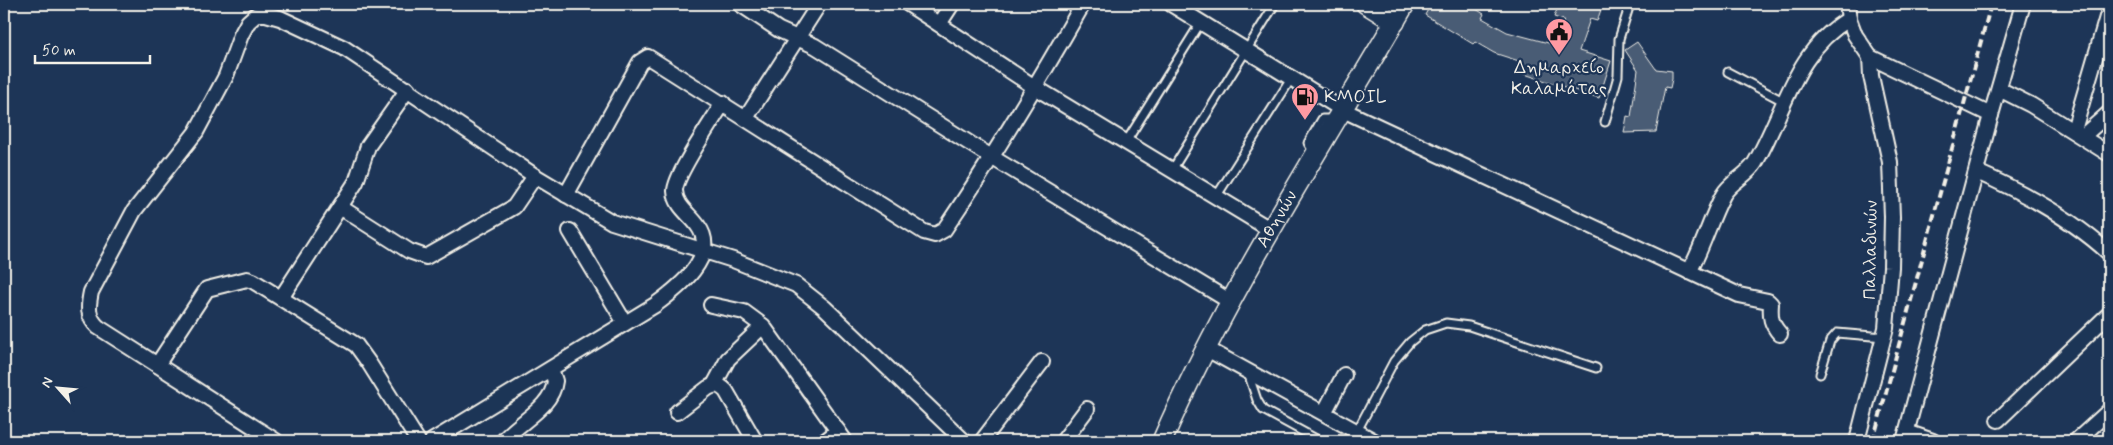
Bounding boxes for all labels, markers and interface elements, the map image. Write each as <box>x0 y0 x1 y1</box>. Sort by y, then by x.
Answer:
public building icon: Δημαρχείο Καλαμάτας <box>1544 17 1574 56</box>
scale bar <box>35 32 150 64</box>
text: 50 m <box>42 41 76 61</box>
place label: Δημαρχείο Καλαμάτας <box>1511 56 1607 101</box>
fuel station icon: KMOIL <box>1290 82 1320 121</box>
place label: KMOIL <box>1324 85 1387 109</box>
street label: Αθηνών <box>1251 186 1303 252</box>
street label: Παλλαδινών <box>1858 200 1884 300</box>
north arrow <box>32 362 82 412</box>
text: N <box>37 374 57 391</box>

